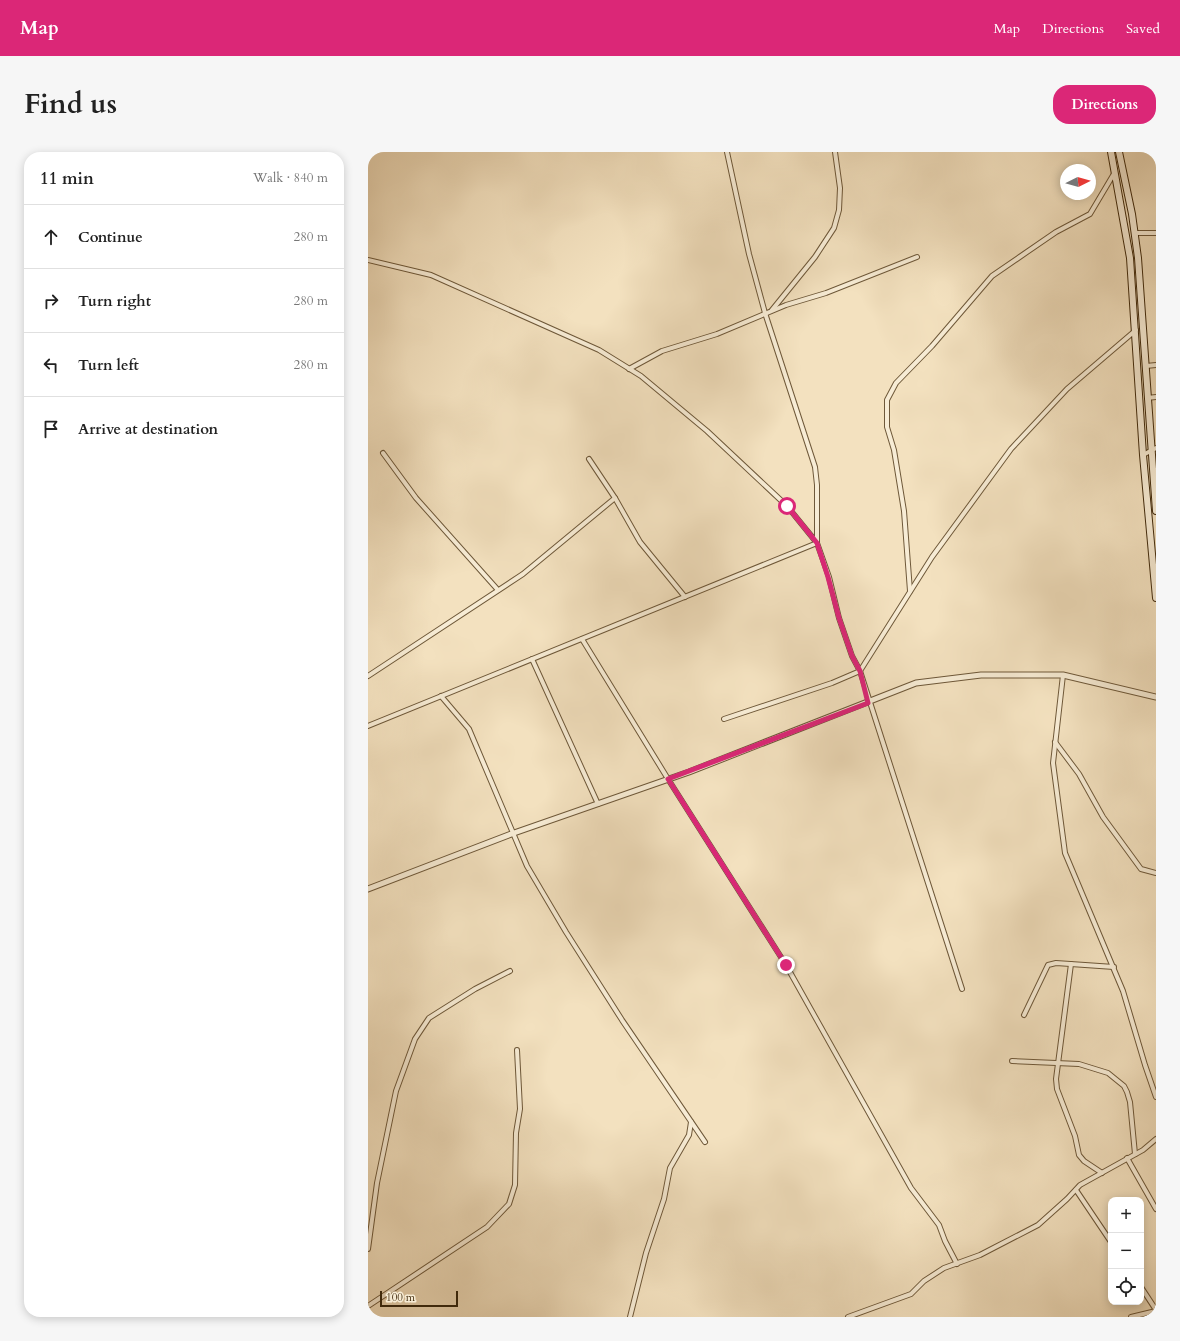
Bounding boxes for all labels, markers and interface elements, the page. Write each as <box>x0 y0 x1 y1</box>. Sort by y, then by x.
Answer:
text: Map <box>20 15 59 41</box>
text: Map <box>994 19 1020 38</box>
text: Directions <box>1042 19 1104 38</box>
text: Saved <box>1126 19 1160 38</box>
text: Find us <box>24 85 117 123</box>
button: Directions <box>1053 85 1156 124</box>
north arrow <box>1060 164 1096 200</box>
text: 11 min <box>40 167 94 190</box>
text: Walk · 840 m <box>253 169 328 187</box>
icon: ahead <box>40 226 62 248</box>
text: Continue <box>78 227 143 247</box>
text: 280 m <box>294 228 328 246</box>
icon: right <box>40 290 62 312</box>
text: Turn right <box>78 291 151 311</box>
text: 280 m <box>294 292 328 310</box>
icon: left <box>40 354 62 376</box>
text: Turn left <box>78 355 139 375</box>
text: 280 m <box>294 356 328 374</box>
icon: arrive <box>40 418 62 440</box>
text: Arrive at destination <box>78 419 218 439</box>
route start <box>778 497 796 515</box>
route end <box>777 956 795 974</box>
map controls <box>1108 1197 1144 1305</box>
button: + <box>1108 1197 1144 1233</box>
button: − <box>1108 1233 1144 1269</box>
button: locate <box>1108 1269 1144 1305</box>
scale bar <box>380 1289 458 1308</box>
text: 100 m <box>386 1290 415 1305</box>

